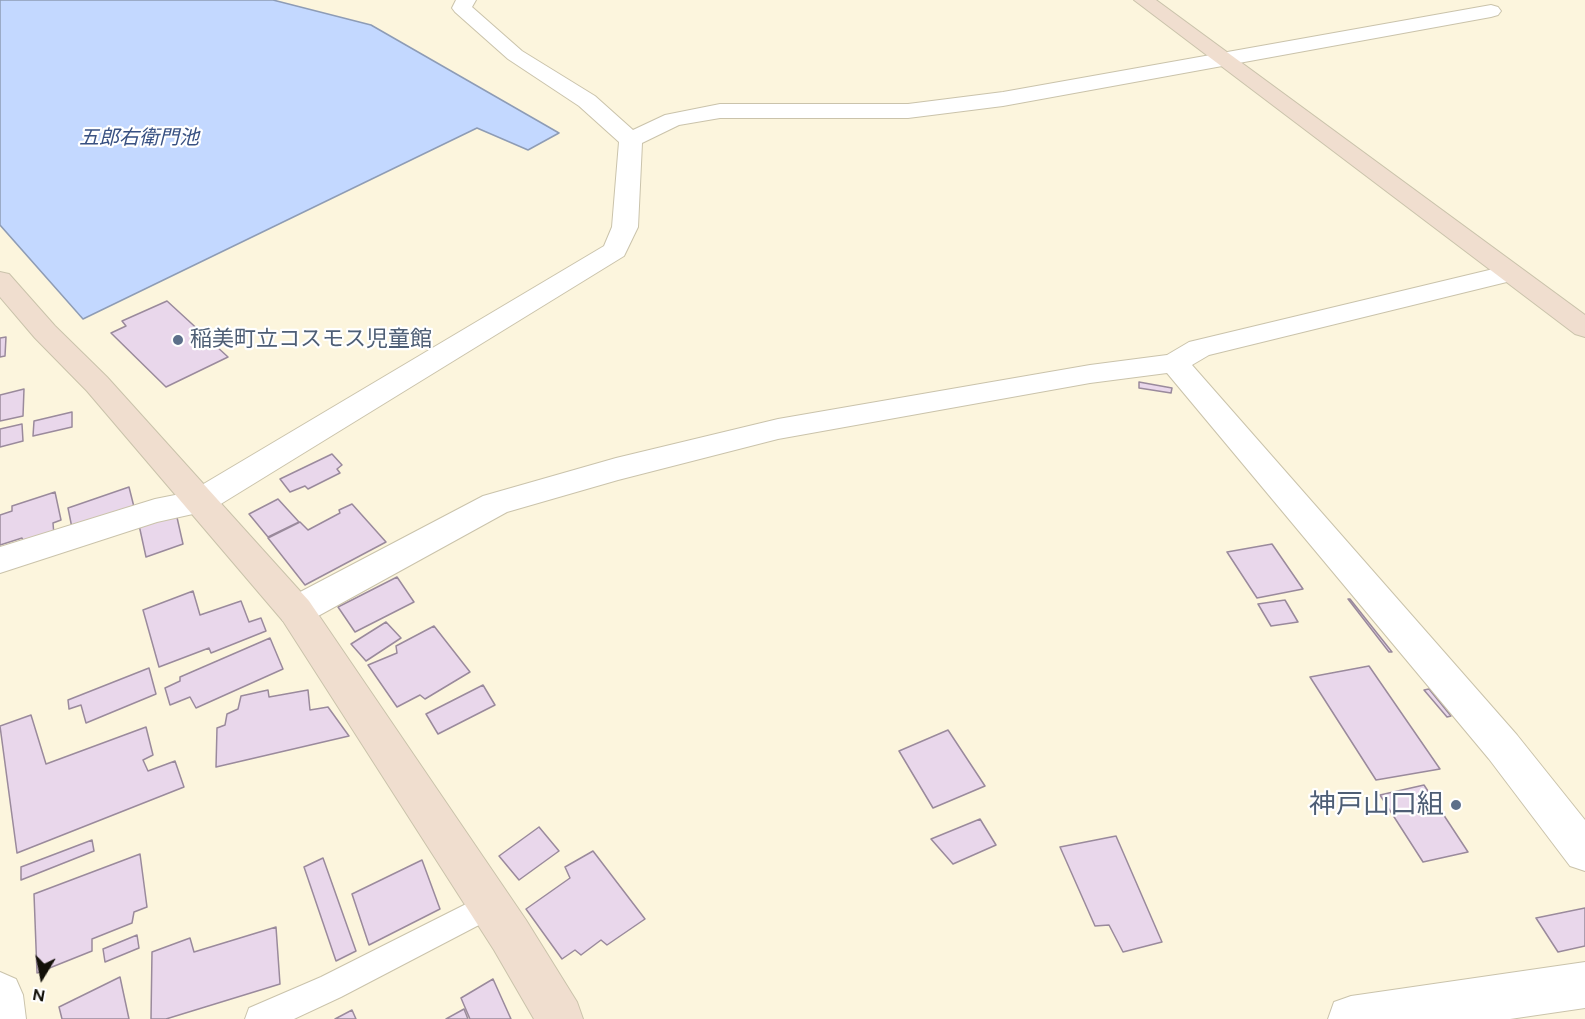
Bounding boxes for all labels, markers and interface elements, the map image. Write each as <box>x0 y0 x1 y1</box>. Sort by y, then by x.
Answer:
water label: 五郎右衛門池 <box>79 126 199 150</box>
place label: 稲美町立コスモス児童館 <box>190 327 432 353</box>
marker: 稲美町立コスモス児童館 <box>171 333 185 347</box>
place label: 神戸山口組 <box>1309 789 1444 821</box>
marker: 神戸山口組 <box>1449 798 1463 812</box>
north arrow <box>12 947 72 1007</box>
text: N <box>31 985 47 1006</box>

